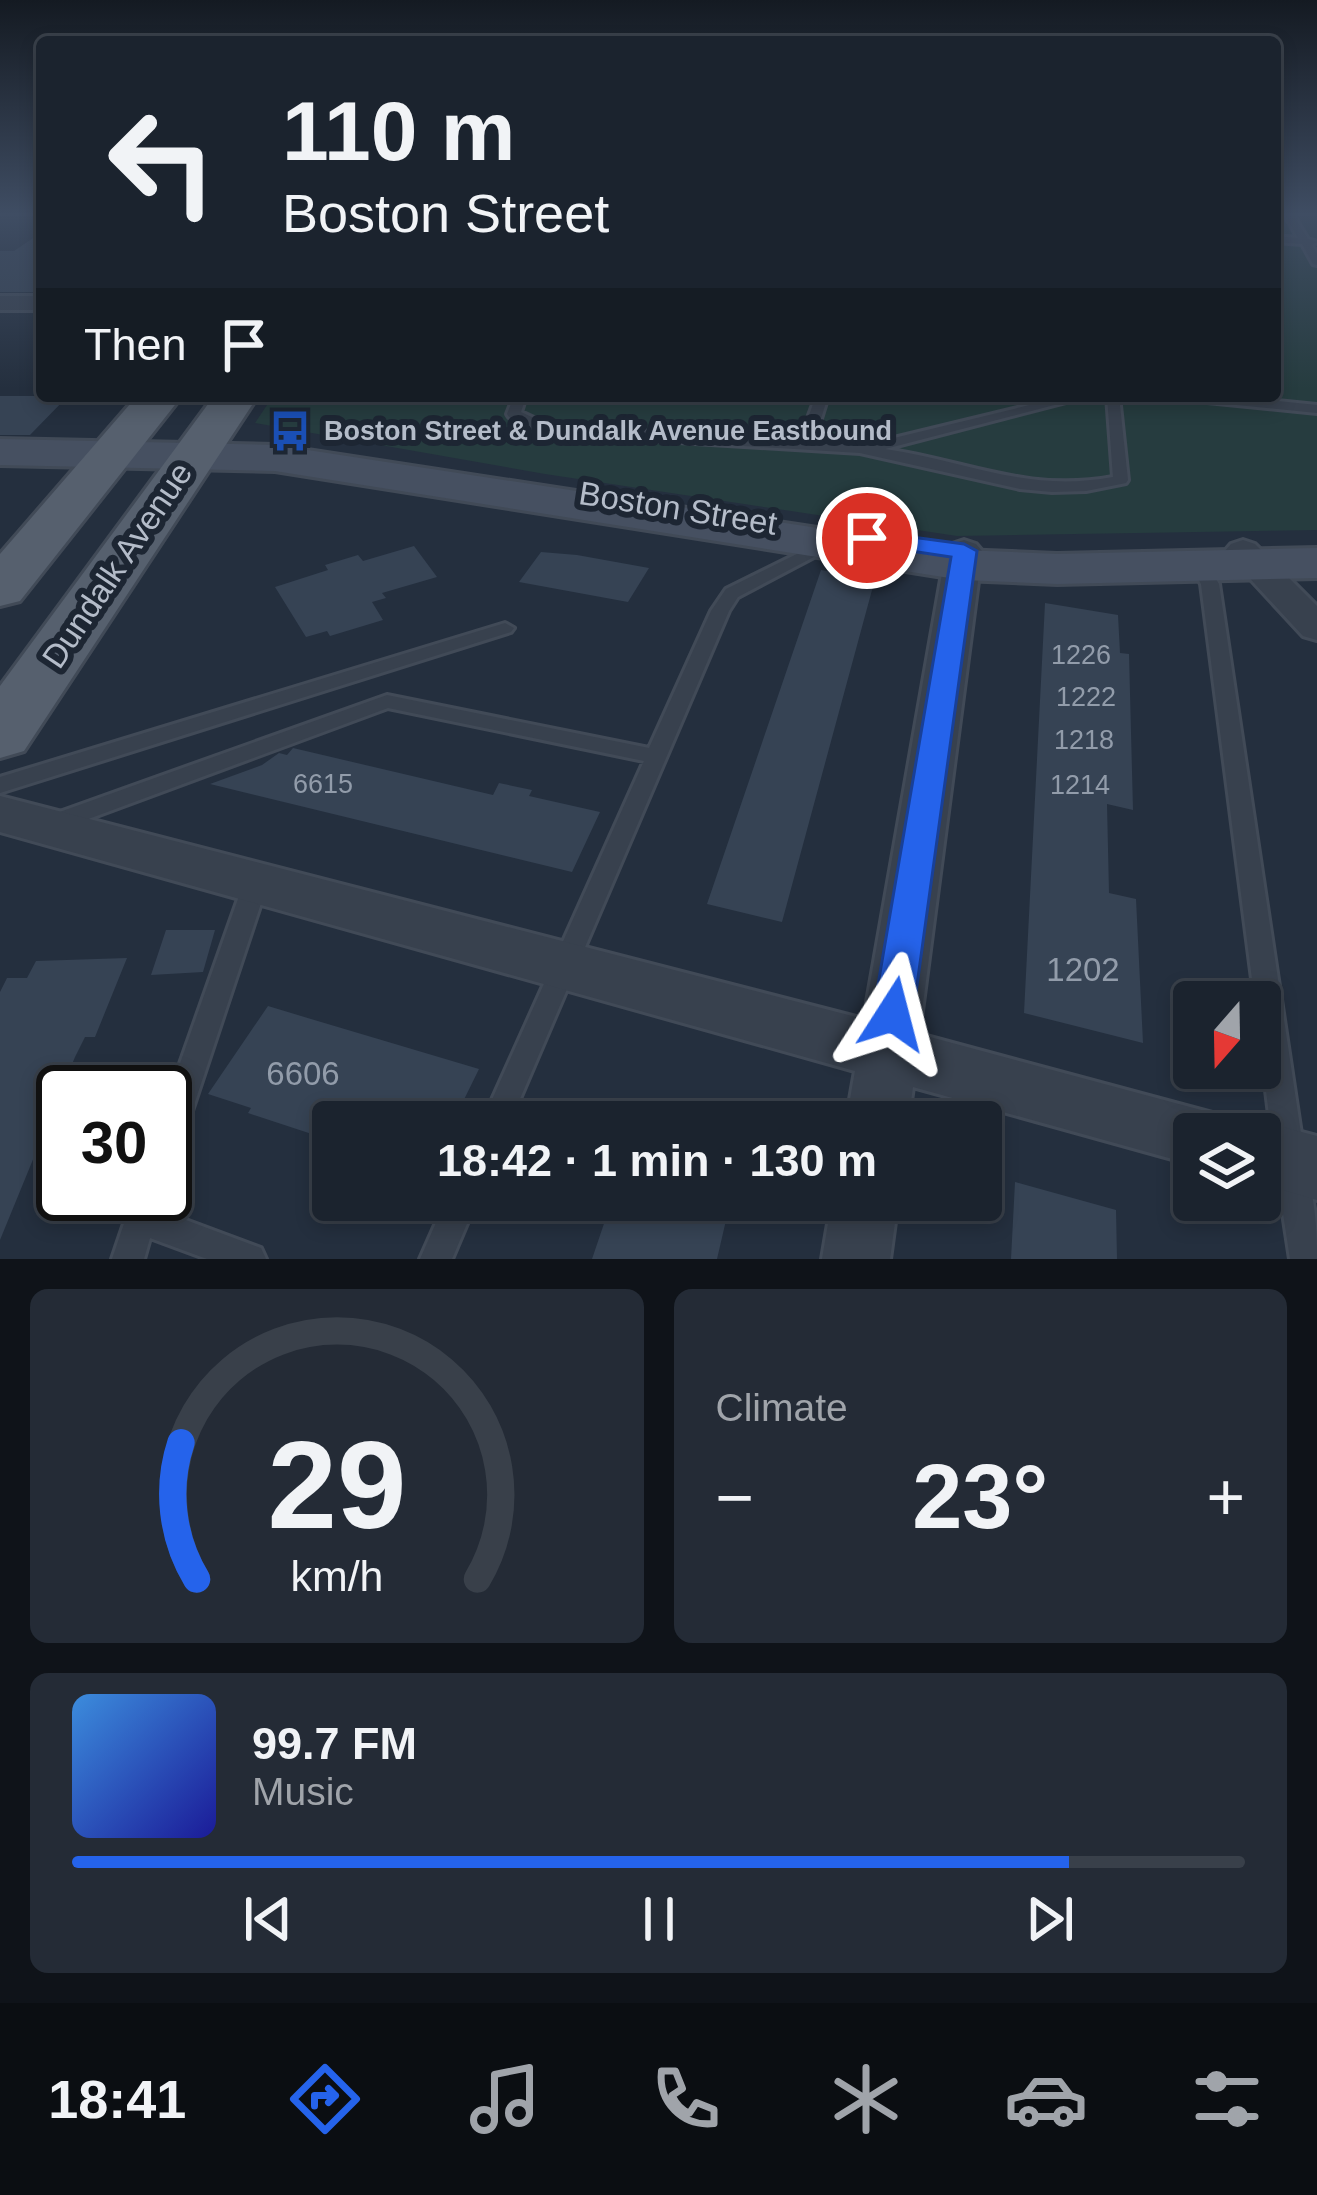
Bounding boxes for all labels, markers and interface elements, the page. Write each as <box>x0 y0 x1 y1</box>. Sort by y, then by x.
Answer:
icon: left <box>84 84 240 240</box>
text: 110 m <box>282 84 516 178</box>
text: Boston Street <box>282 183 609 243</box>
icon: arrive <box>211 312 277 378</box>
text: Then <box>84 319 187 370</box>
bus stop icon: Boston Street & Dundalk Avenue Eastbound <box>267 408 313 454</box>
place label: Boston Street & Dundalk Avenue Eastbound <box>324 416 892 446</box>
street label: Dundalk Avenue <box>35 455 199 675</box>
street label: Boston Street <box>576 474 780 542</box>
pin <box>816 487 918 589</box>
icon: arrive <box>834 505 900 571</box>
house number: 1226 <box>1051 640 1111 670</box>
house number: 1222 <box>1056 682 1116 712</box>
house number: 1218 <box>1054 725 1114 755</box>
house number: 6615 <box>293 769 353 799</box>
house number: 1214 <box>1050 770 1110 800</box>
position arrow <box>830 951 956 1077</box>
house number: 1202 <box>1046 951 1120 988</box>
north arrow <box>1173 981 1281 1089</box>
map controls <box>1173 981 1281 1221</box>
house number: 6606 <box>266 1055 340 1092</box>
speed limit sign: 30 <box>36 1065 192 1221</box>
button: layers <box>1173 1113 1281 1221</box>
text: 18:42 · 1 min · 130 m <box>437 1135 877 1186</box>
text: Climate <box>716 1386 848 1429</box>
text: 29 <box>267 1415 406 1554</box>
text: 23° <box>912 1447 1048 1547</box>
text: − <box>716 1460 754 1534</box>
text: + <box>1206 1460 1245 1534</box>
text: km/h <box>290 1552 383 1600</box>
text: 99.7 FM <box>252 1718 417 1769</box>
text: Music <box>252 1770 354 1813</box>
icon: previous <box>235 1886 301 1952</box>
icon: pause <box>626 1886 692 1952</box>
icon: next <box>1017 1886 1083 1952</box>
icon: directions <box>283 2057 367 2141</box>
icon: music <box>463 2057 547 2141</box>
icon: phone <box>644 2057 728 2141</box>
icon: climate <box>824 2057 908 2141</box>
icon: car <box>1004 2057 1088 2141</box>
icon: filters <box>1185 2057 1269 2141</box>
text: 18:41 <box>48 2069 186 2129</box>

